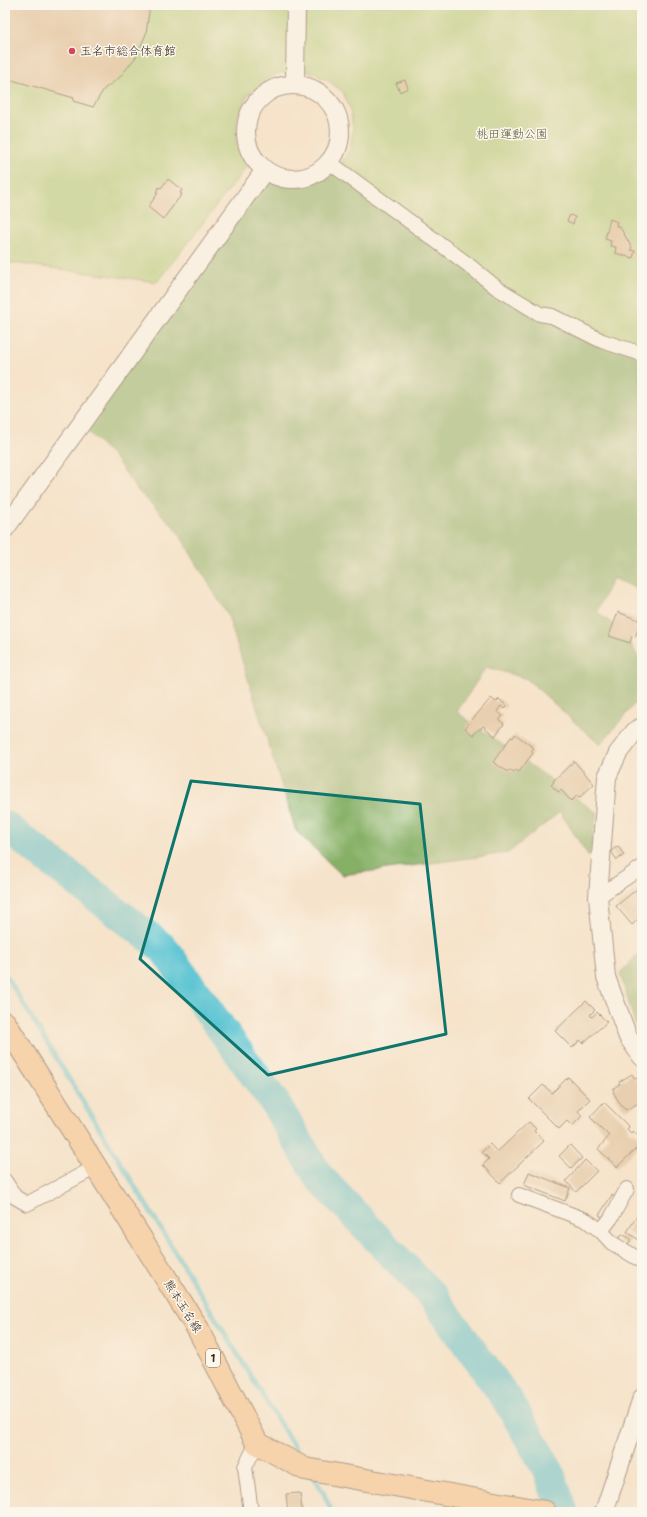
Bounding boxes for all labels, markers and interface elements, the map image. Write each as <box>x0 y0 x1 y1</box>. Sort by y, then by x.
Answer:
place label: 玉名市総合体育館 <box>80 43 176 59</box>
marker: 玉名市総合体育館 <box>67 46 77 56</box>
park label: 桃田運動公園 <box>476 126 548 142</box>
street label: 熊本玉名線 <box>160 1276 206 1336</box>
road number: 1 <box>206 1349 220 1367</box>

